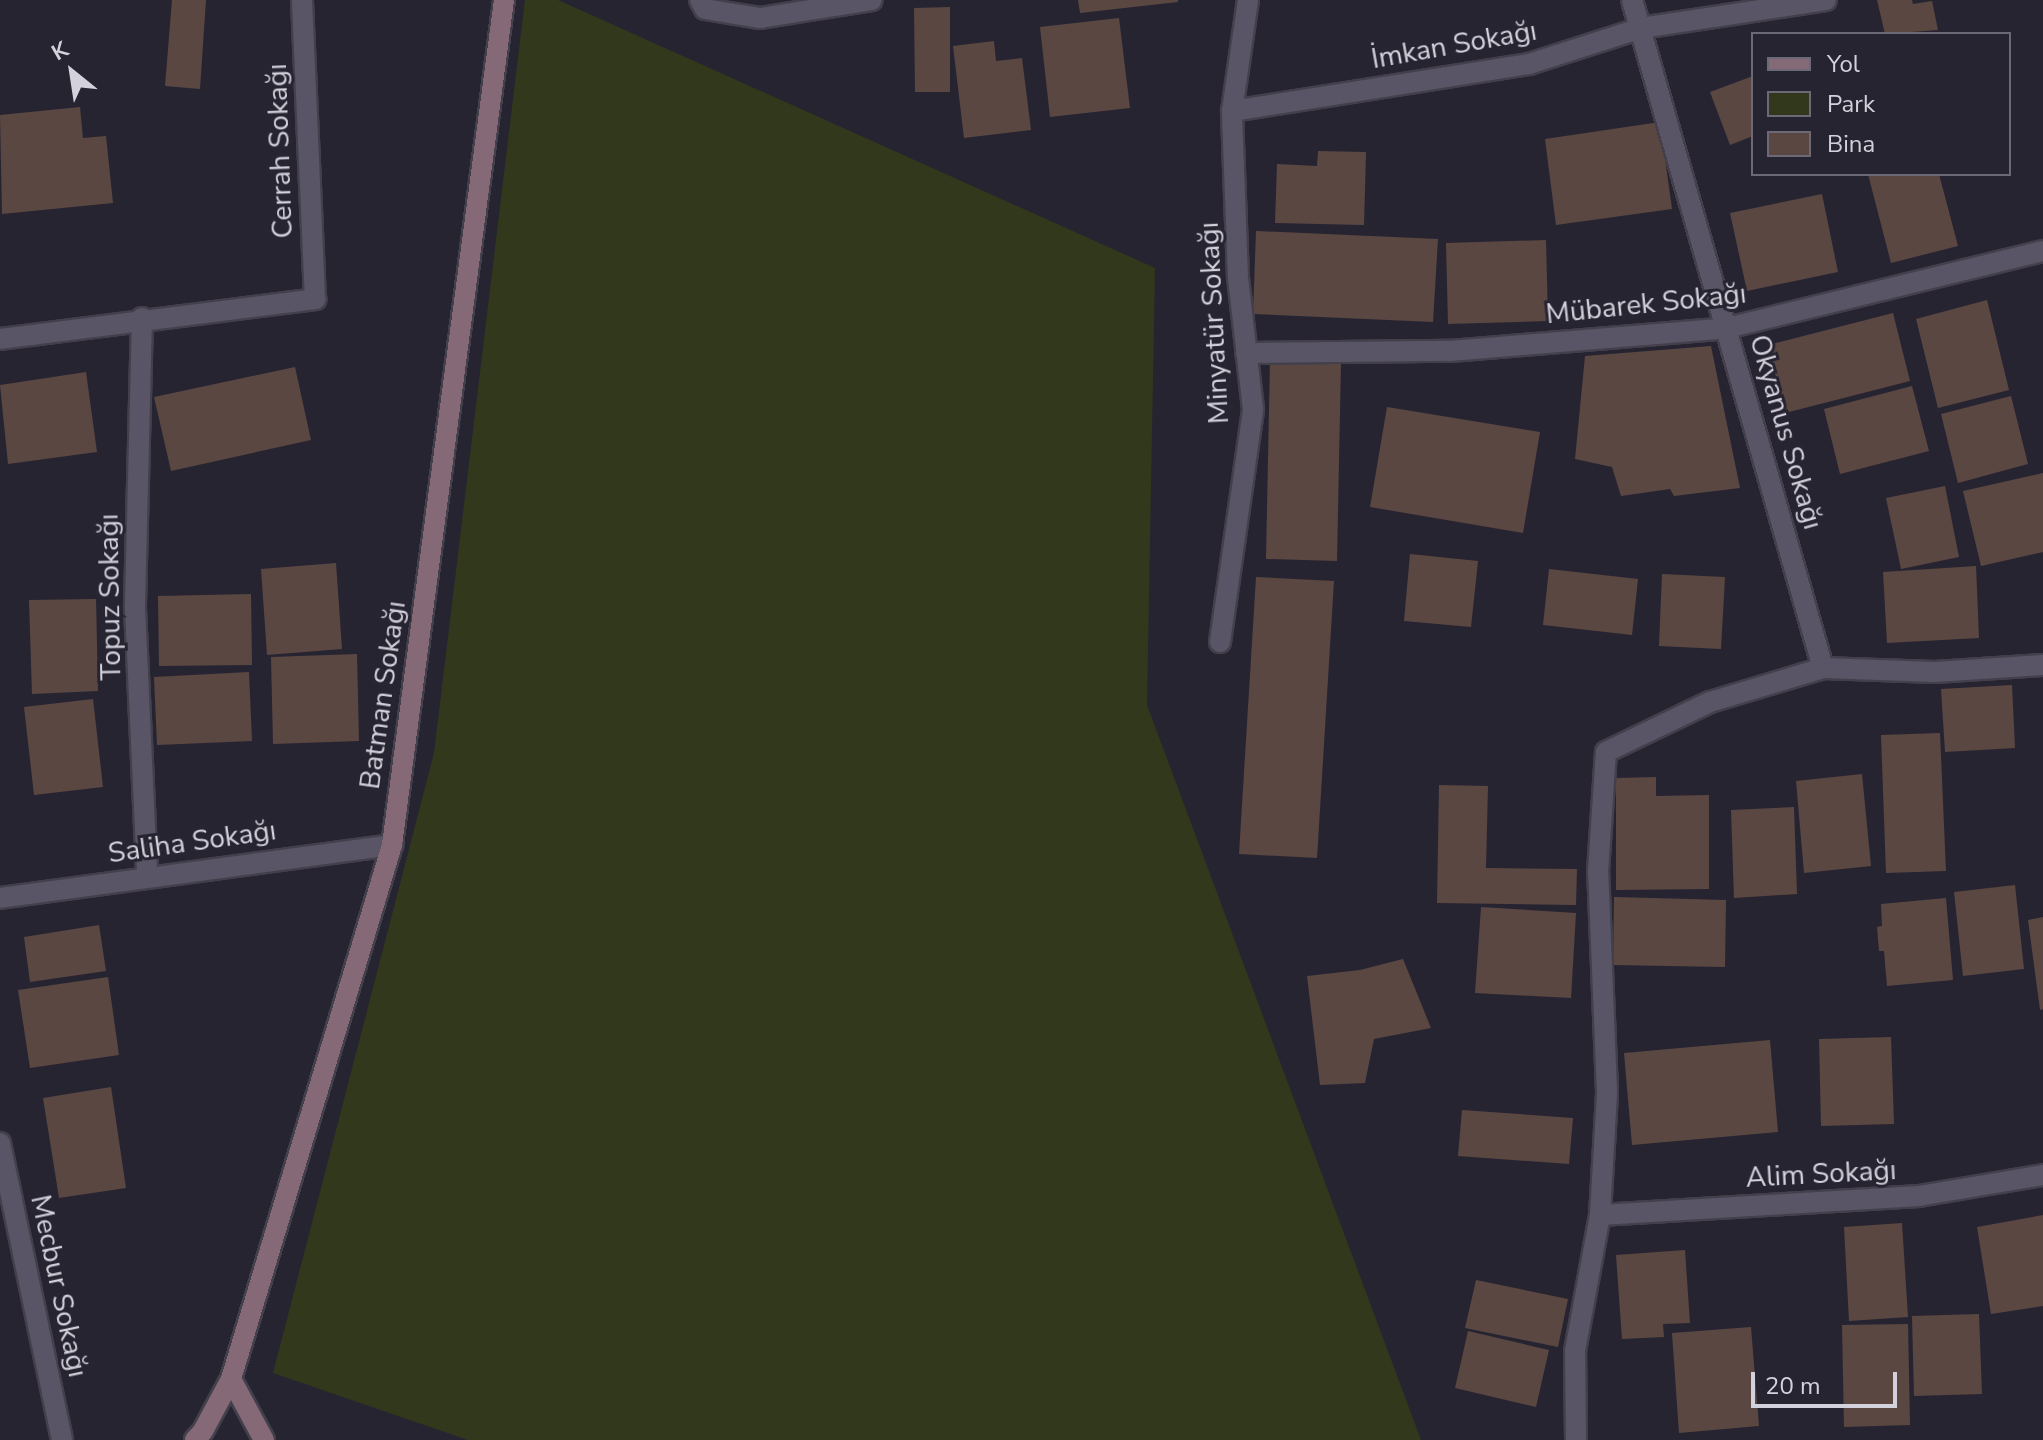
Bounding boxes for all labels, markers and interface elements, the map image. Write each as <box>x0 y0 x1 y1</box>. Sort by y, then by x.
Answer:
street label: İmkan Sokağı <box>1369 14 1539 76</box>
north arrow <box>32 32 112 112</box>
legend <box>1751 32 2011 176</box>
text: K <box>46 35 74 68</box>
text: Yol <box>1827 48 1860 80</box>
street label: Cerrah Sokağı <box>260 63 300 239</box>
text: Park <box>1827 88 1875 120</box>
text: Bina <box>1827 128 1875 160</box>
street label: Minyatür Sokağı <box>1192 221 1236 425</box>
street label: Mübarek Sokağı <box>1544 277 1748 331</box>
street label: Okyanus Sokağı <box>1742 331 1830 533</box>
street label: Topuz Sokağı <box>92 513 128 681</box>
street label: Batman Sokağı <box>353 599 413 791</box>
street label: Saliha Sokağı <box>106 814 278 870</box>
street label: Alim Sokağı <box>1745 1153 1897 1195</box>
street label: Mecbur Sokağı <box>23 1192 95 1380</box>
scale bar <box>1755 1356 1901 1406</box>
text: 20 m <box>1765 1370 1821 1402</box>

